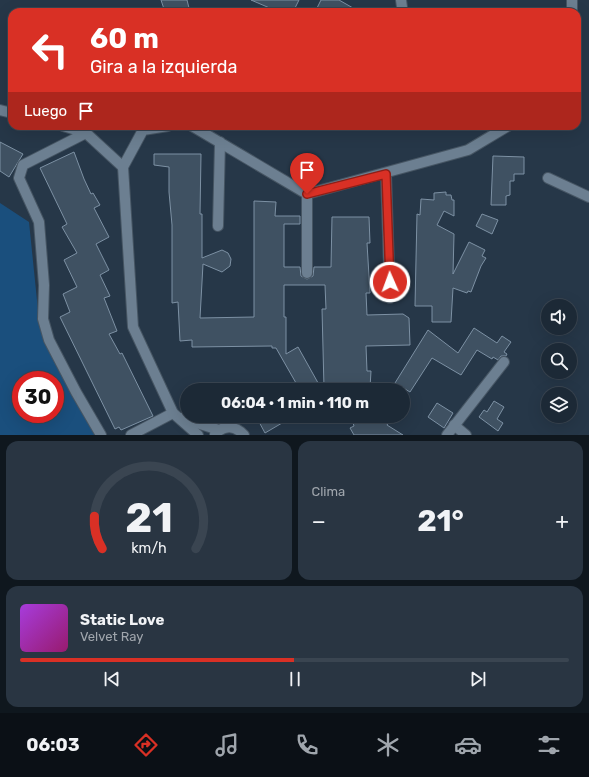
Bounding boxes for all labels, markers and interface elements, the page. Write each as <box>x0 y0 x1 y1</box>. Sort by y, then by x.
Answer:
text: 60 m <box>90 22 159 55</box>
icon: left <box>24 24 76 76</box>
text: Gira a la izquierda <box>90 56 237 78</box>
icon: arrive <box>75 100 97 122</box>
text: Luego <box>24 102 67 120</box>
pin <box>290 153 324 194</box>
icon: arrive <box>296 159 318 181</box>
position arrow <box>369 261 411 303</box>
map controls <box>541 299 577 423</box>
button: sound <box>541 299 577 335</box>
button: search <box>541 343 577 379</box>
speed limit sign: 30 <box>12 371 64 423</box>
button: layers <box>541 387 577 423</box>
text: 06:04 · 1 min · 110 m <box>221 394 369 412</box>
text: Clima <box>312 484 345 499</box>
text: 21 <box>125 492 173 541</box>
text: 21° <box>417 503 464 539</box>
text: − <box>312 508 326 535</box>
text: + <box>555 508 569 535</box>
text: km/h <box>131 539 167 556</box>
text: Static Love <box>80 611 164 629</box>
text: Velvet Ray <box>80 629 143 644</box>
icon: previous <box>101 668 123 690</box>
icon: pause <box>284 668 306 690</box>
icon: next <box>467 668 489 690</box>
icon: directions <box>132 731 160 759</box>
icon: music <box>213 731 241 759</box>
icon: phone <box>293 731 321 759</box>
icon: climate <box>374 731 402 759</box>
icon: car <box>454 731 482 759</box>
icon: filters <box>535 731 563 759</box>
text: 06:03 <box>26 734 80 756</box>

